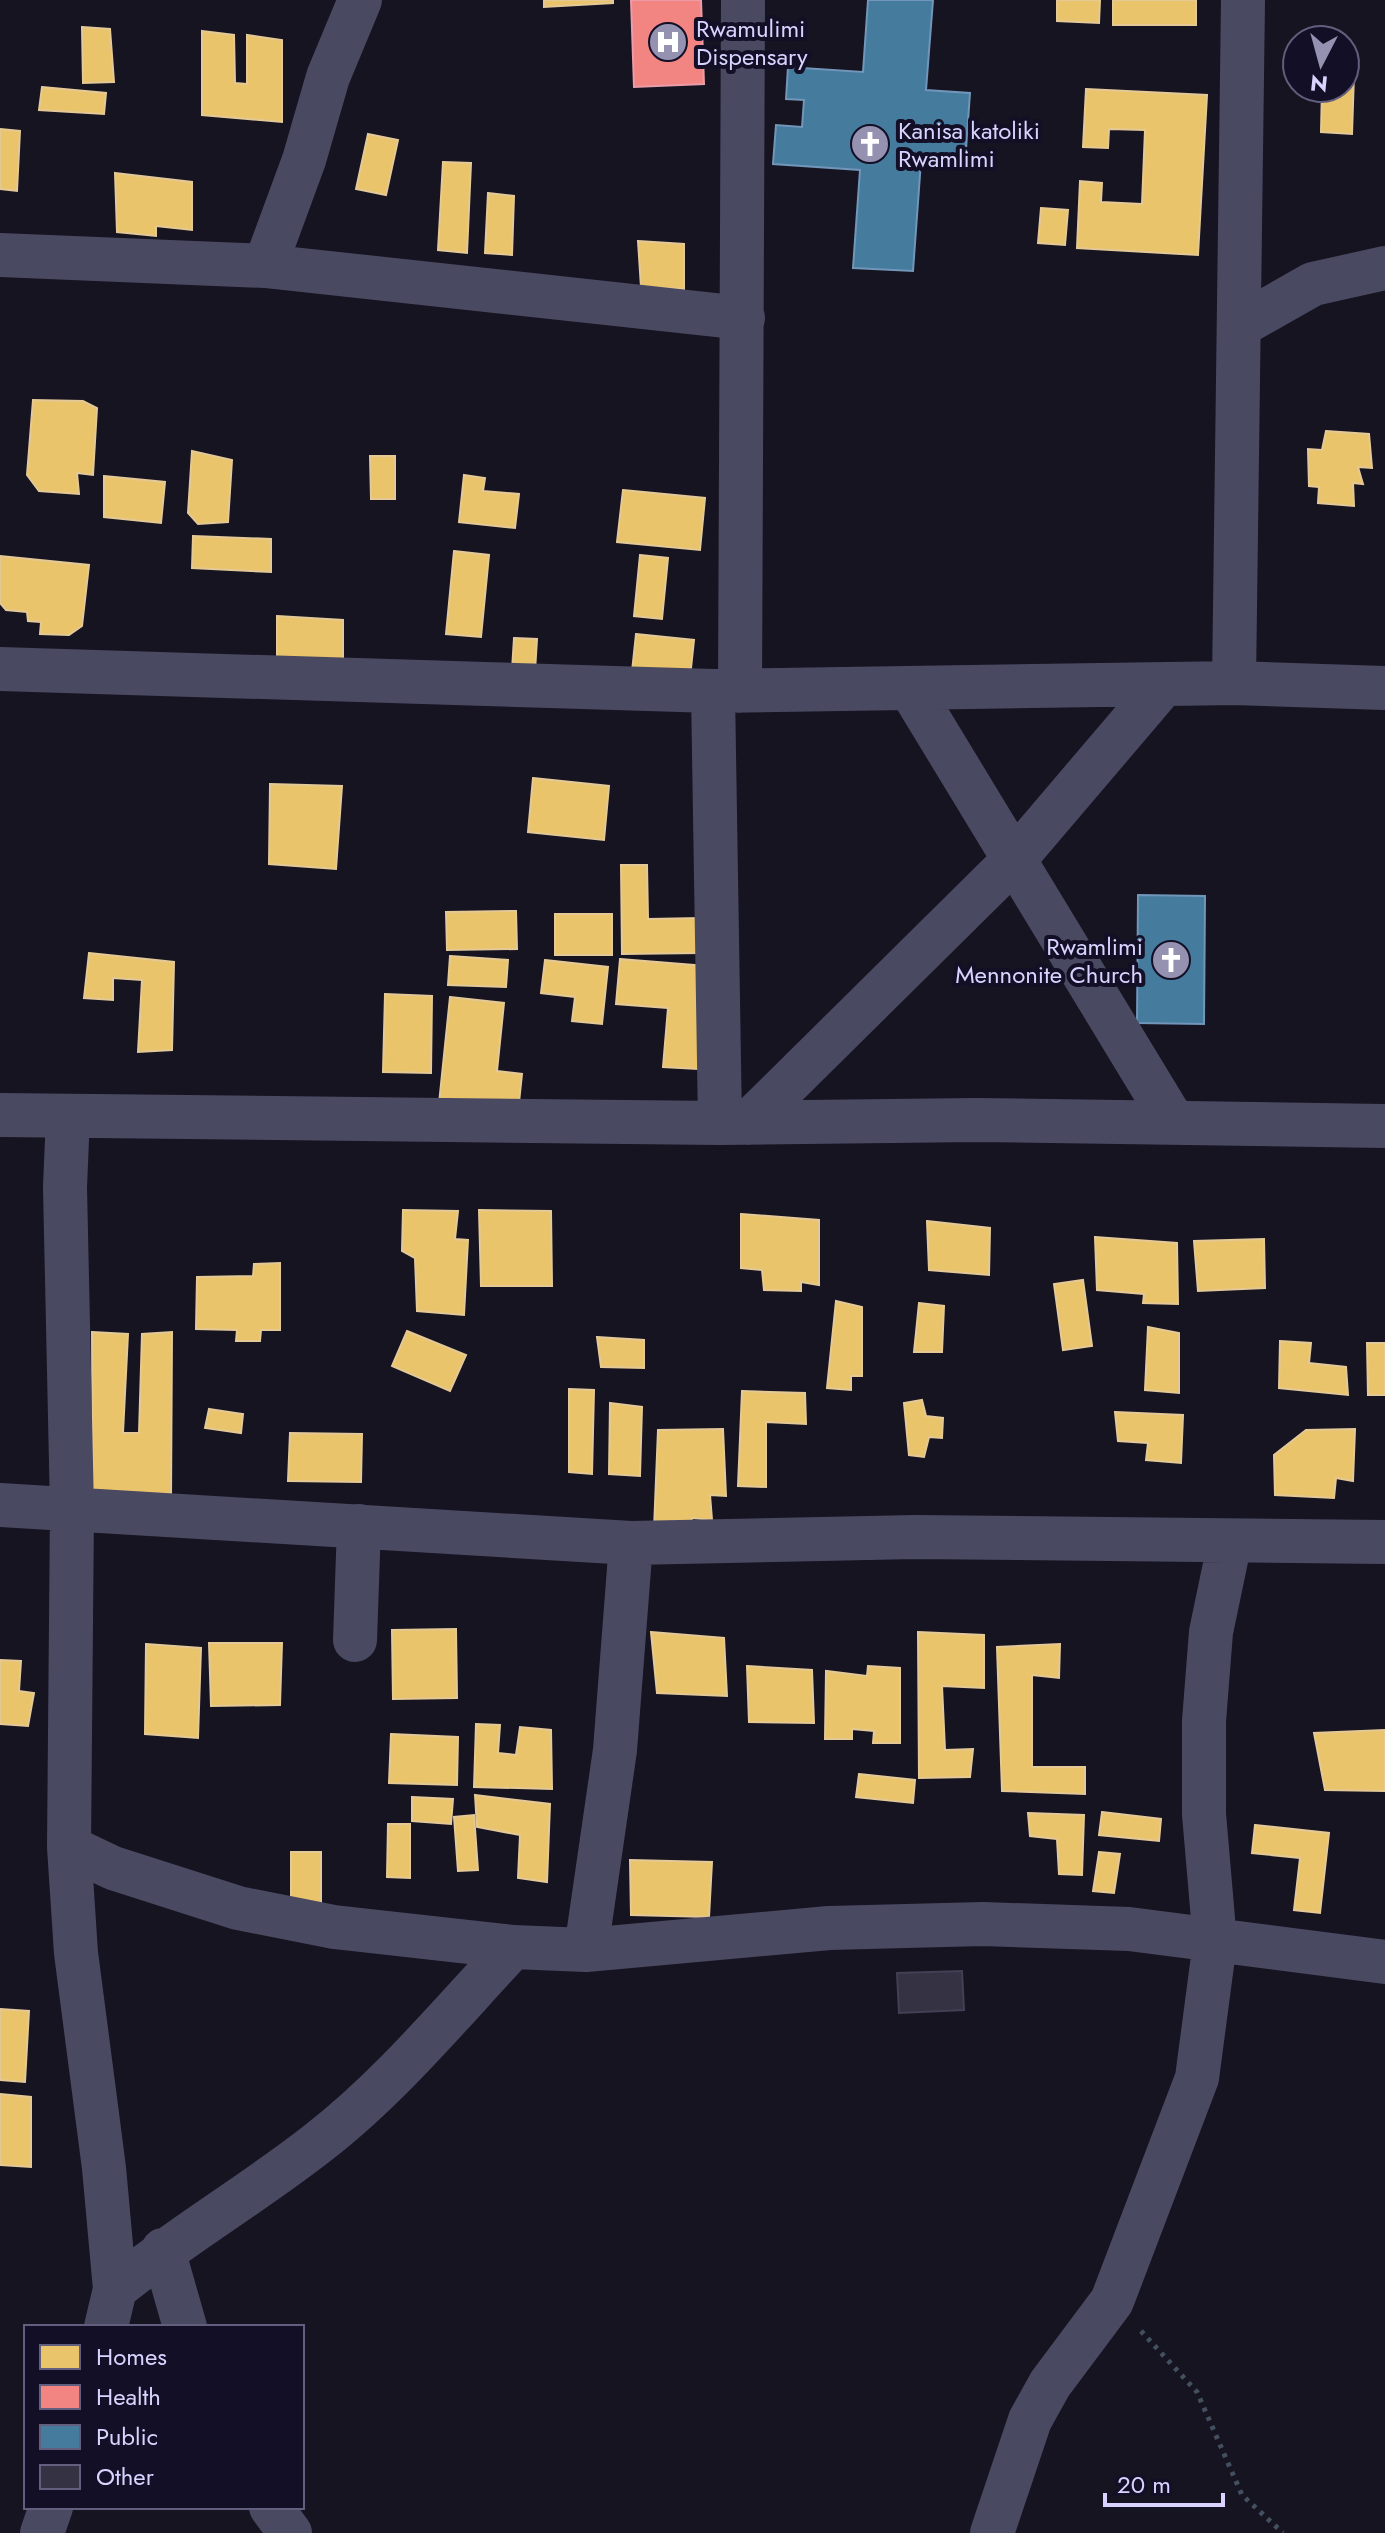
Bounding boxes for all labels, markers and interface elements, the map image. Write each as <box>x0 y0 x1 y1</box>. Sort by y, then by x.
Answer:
place label: Rwamulimi Dispensary <box>696 11 808 74</box>
hospital icon: Rwamulimi Dispensary <box>647 21 689 63</box>
north arrow <box>1281 24 1361 104</box>
text: N <box>1309 67 1329 101</box>
place label: Kanisa katoliki Rwamlimi <box>898 113 1040 176</box>
church icon: Kanisa katoliki Rwamlimi <box>849 123 891 165</box>
place label: Rwamlimi Mennonite Church <box>955 929 1143 992</box>
church icon: Rwamlimi Mennonite Church <box>1150 939 1192 981</box>
legend <box>24 2325 304 2509</box>
text: Homes <box>96 2339 167 2374</box>
text: Health <box>96 2379 161 2414</box>
text: Public <box>96 2419 158 2454</box>
scale bar <box>1105 2457 1223 2507</box>
text: Other <box>96 2459 155 2494</box>
text: 20 m <box>1117 2467 1171 2502</box>

